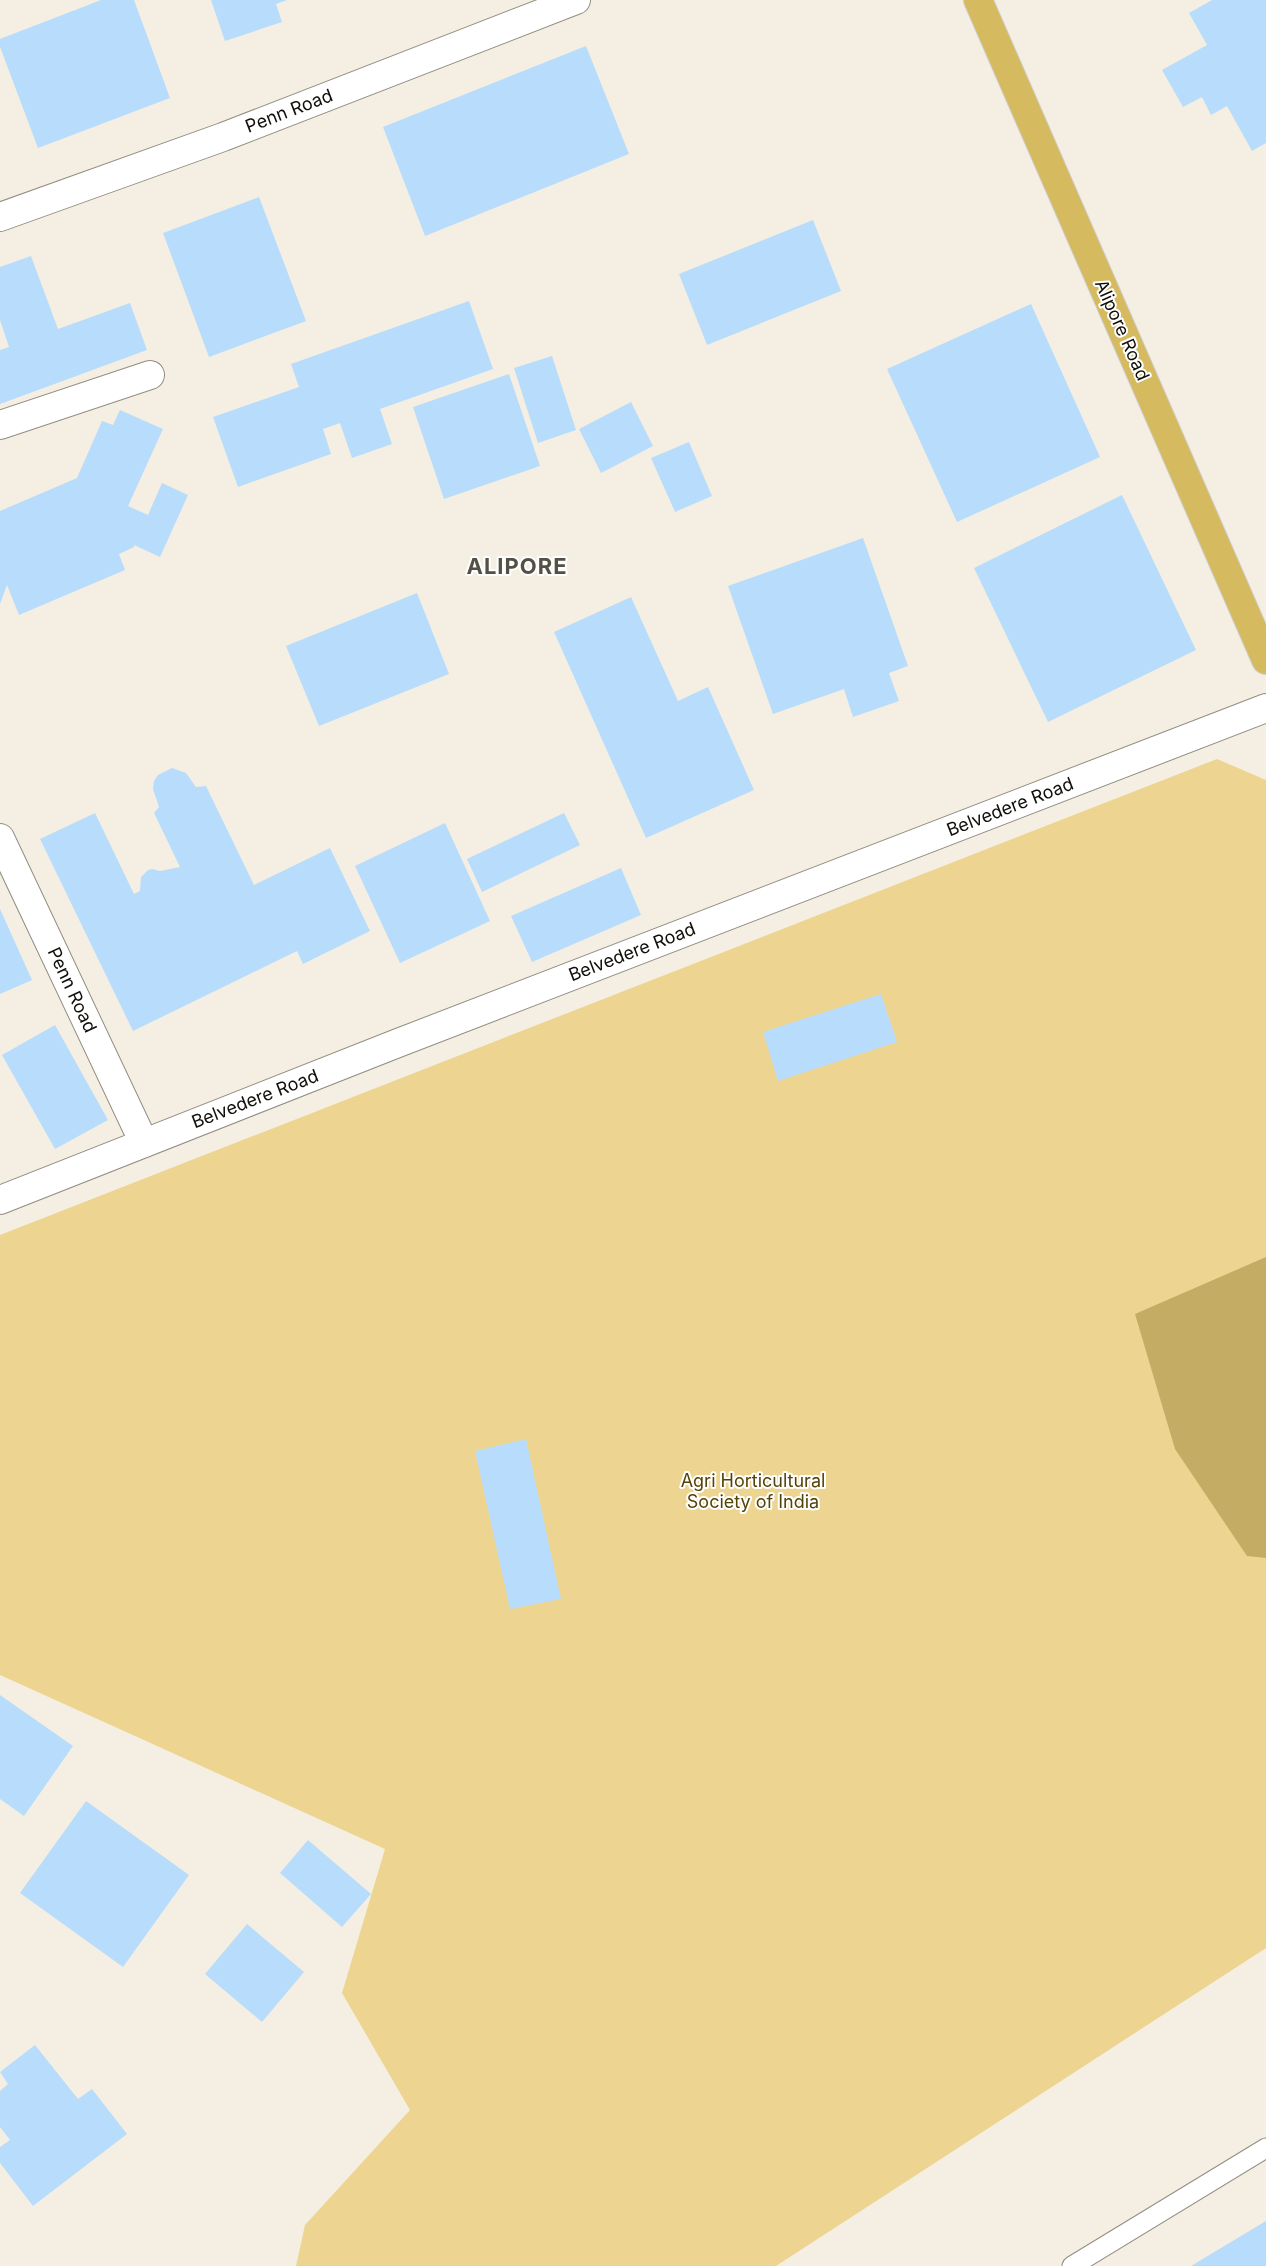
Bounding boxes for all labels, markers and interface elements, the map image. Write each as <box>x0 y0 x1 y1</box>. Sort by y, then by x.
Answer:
street label: Penn Road <box>242 84 335 137</box>
street label: Alipore Road <box>1091 276 1154 384</box>
district label: ALIPORE <box>466 553 568 579</box>
street label: Belvedere Road <box>944 773 1076 840</box>
street label: Belvedere Road <box>566 918 698 985</box>
street label: Penn Road <box>44 944 101 1036</box>
street label: Belvedere Road <box>189 1065 321 1132</box>
park label: Agri Horticultural Society of India <box>681 1470 825 1512</box>

